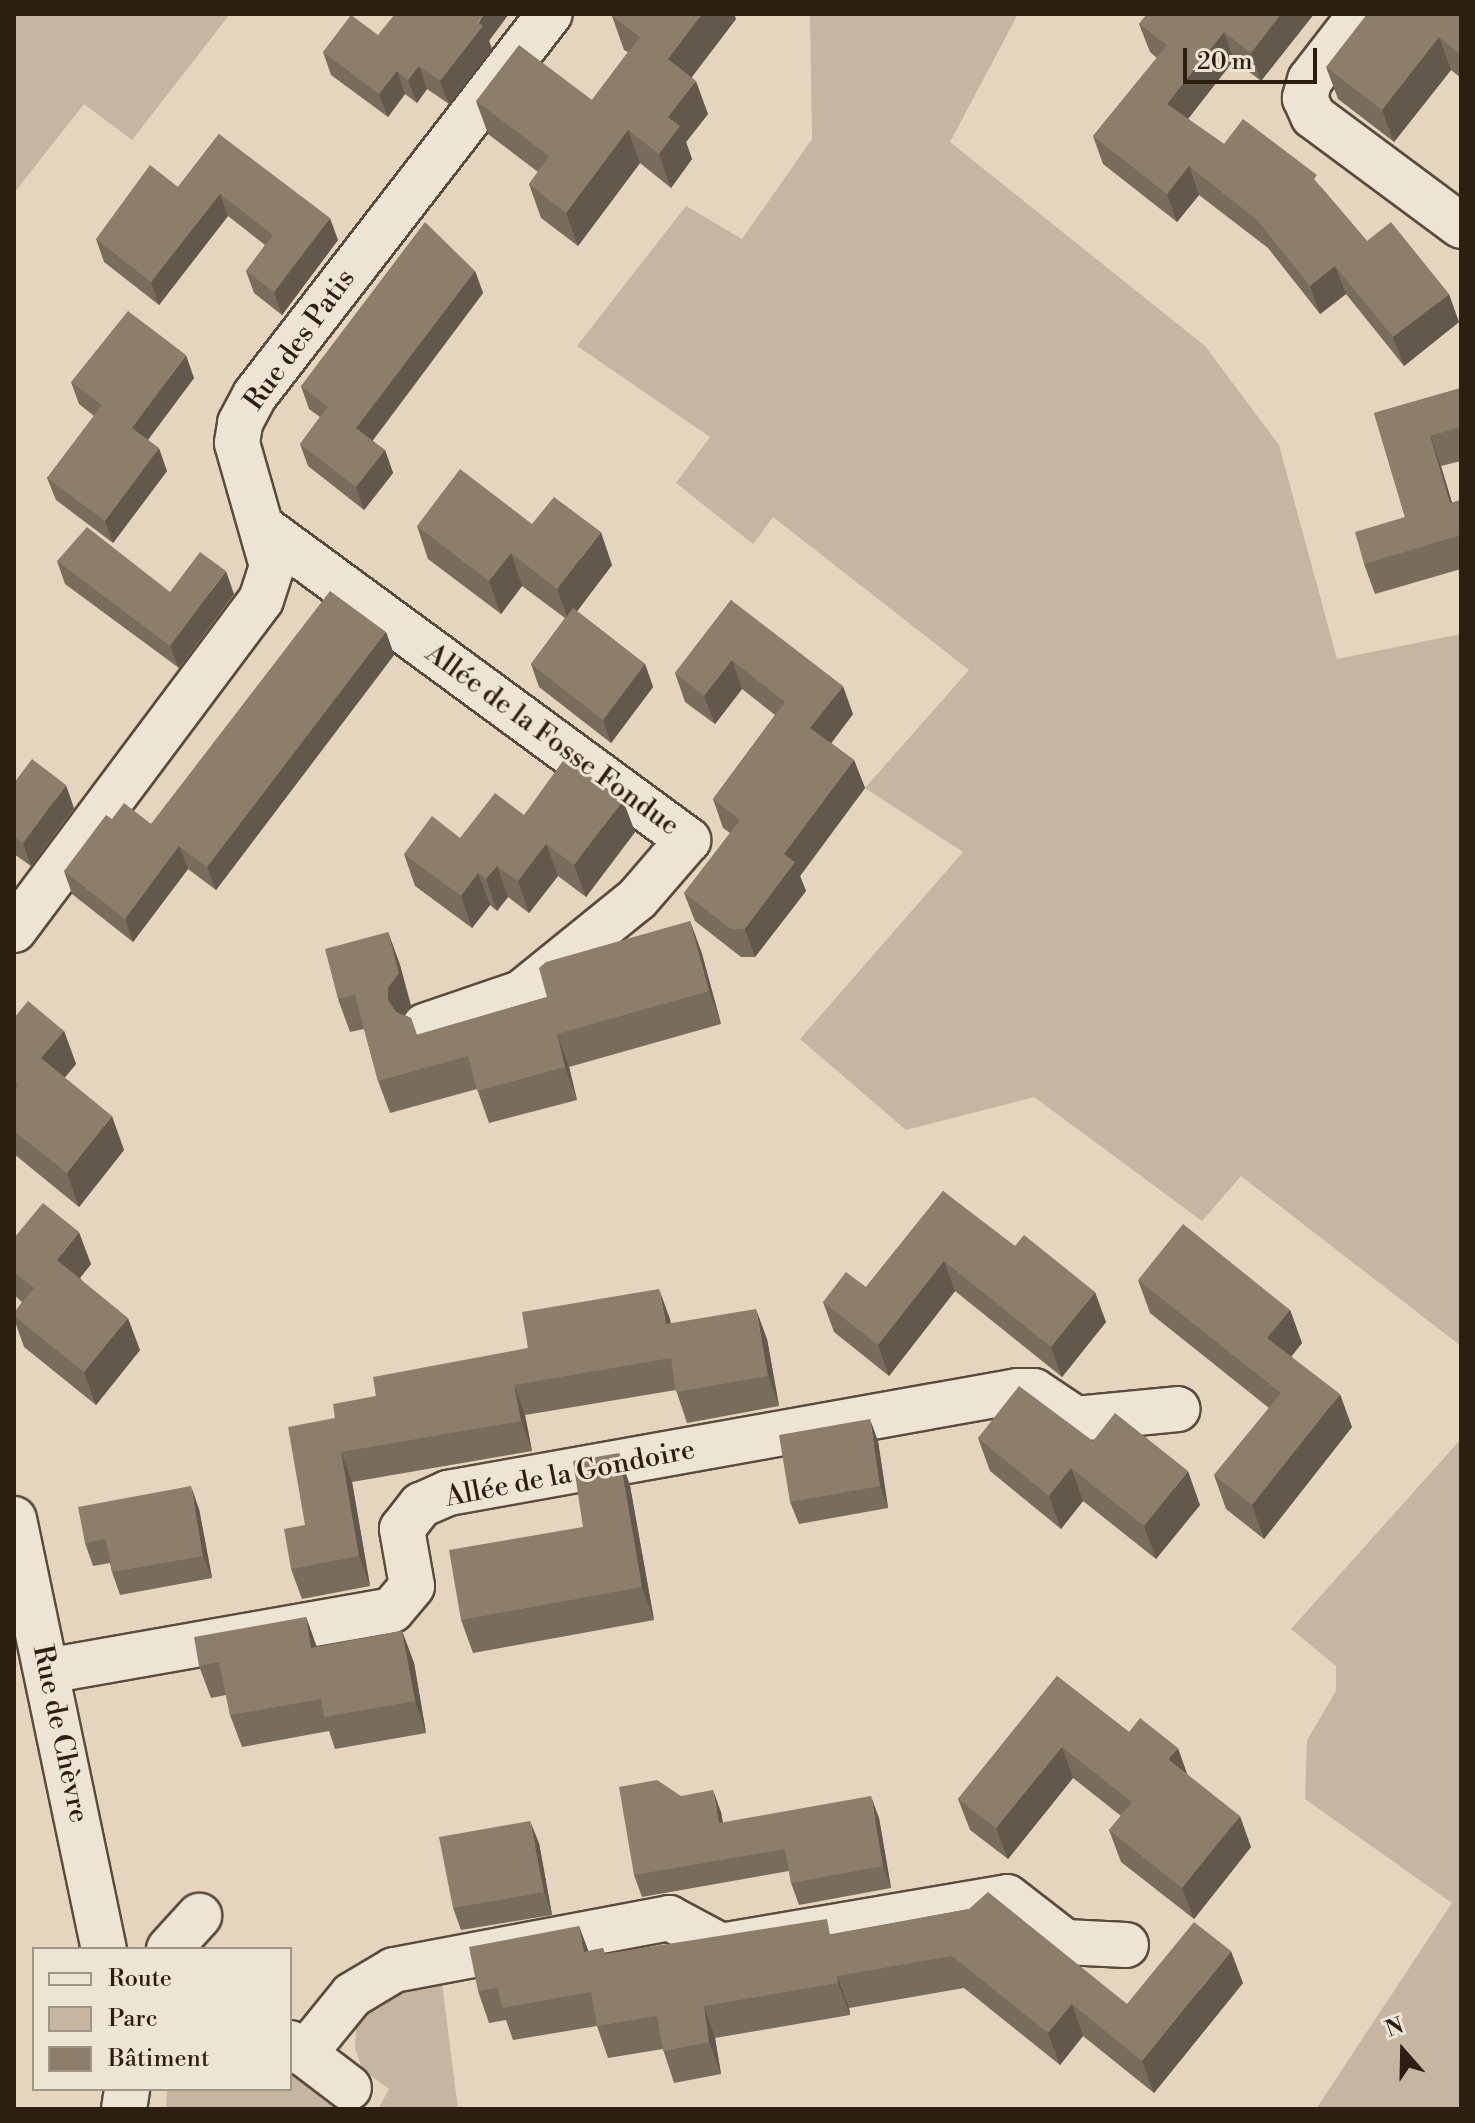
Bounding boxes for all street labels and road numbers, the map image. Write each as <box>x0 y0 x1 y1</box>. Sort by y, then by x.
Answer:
street label: Rue des Patis <box>237 263 363 417</box>
street label: Allée de la Fosse Fondue <box>419 637 685 843</box>
street label: Allée de la Gondoire <box>442 1433 698 1515</box>
street label: Rue de Chèvre <box>25 1642 95 1826</box>

